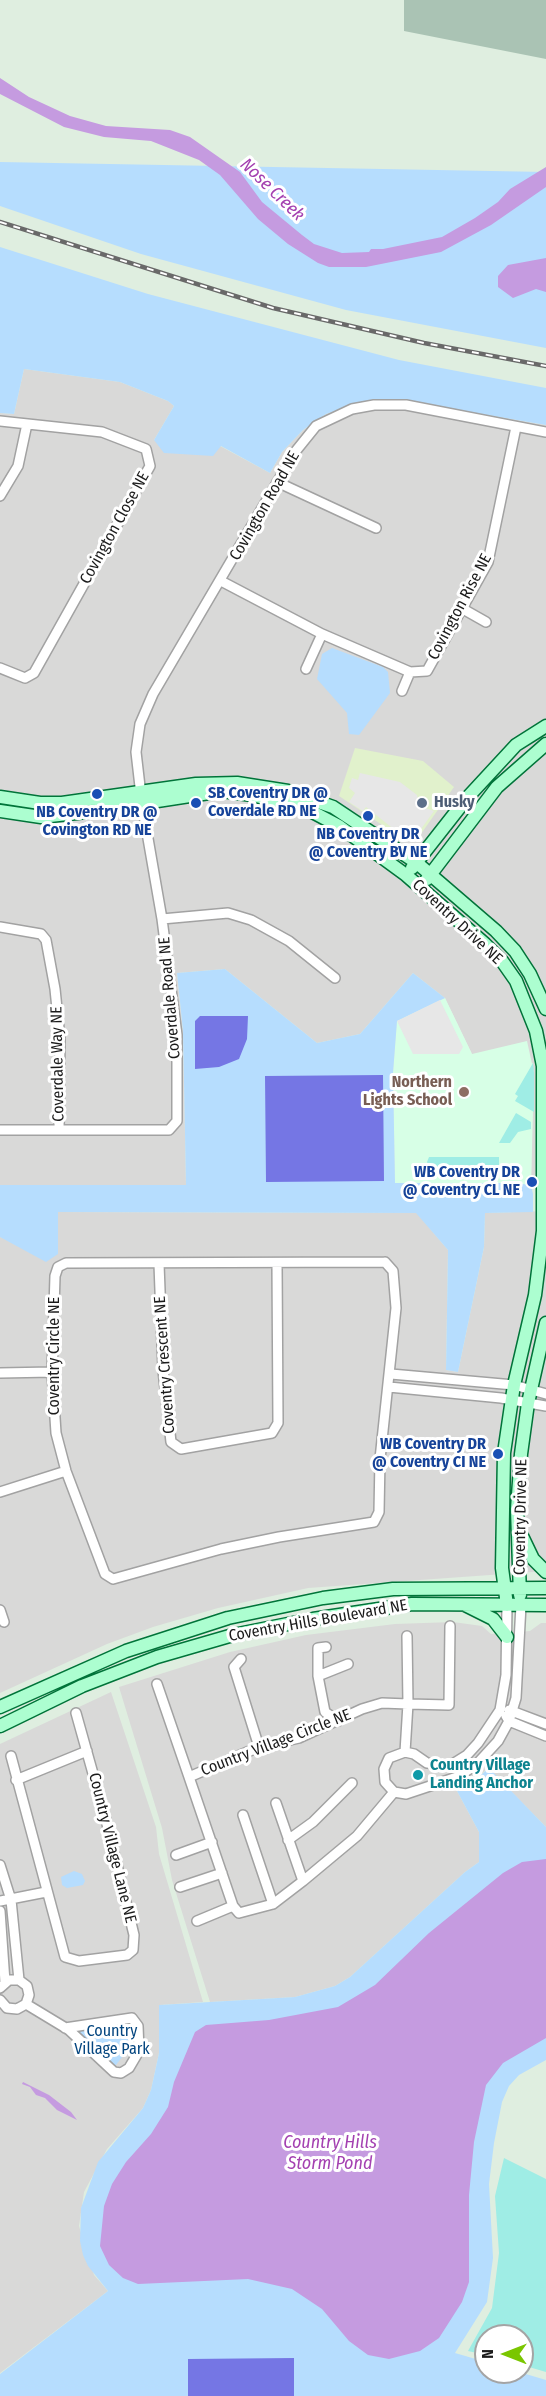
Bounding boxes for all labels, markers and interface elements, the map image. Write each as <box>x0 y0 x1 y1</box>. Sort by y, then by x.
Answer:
water label: Nose Creek <box>235 154 309 226</box>
street label: Covington Road NE <box>226 448 304 564</box>
street label: Covington Close NE <box>76 469 154 587</box>
street label: Covington Rise NE <box>424 551 496 663</box>
place label: SB Coventry DR @ Coverdale RD NE <box>208 784 328 822</box>
marker: NB Coventry DR @ Covington RD NE <box>90 787 104 801</box>
place label: Husky <box>434 793 475 813</box>
marker: SB Coventry DR @ Coverdale RD NE <box>189 796 203 810</box>
marker: Husky <box>415 796 429 810</box>
place label: NB Coventry DR @ Covington RD NE <box>36 803 158 841</box>
marker: NB Coventry DR @ Coventry BV NE <box>361 809 375 823</box>
place label: NB Coventry DR @ Coventry BV NE <box>309 825 427 863</box>
street label: Coventry Drive NE <box>408 875 506 969</box>
street label: Coverdale Road NE <box>155 936 185 1060</box>
street label: Coverdale Way NE <box>47 1006 69 1122</box>
place label: Northern Lights School <box>363 1073 452 1111</box>
marker: Northern Lights School <box>457 1085 471 1099</box>
place label: WB Coventry DR @ Coventry CL NE <box>403 1163 520 1201</box>
marker: WB Coventry DR @ Coventry CL NE <box>525 1175 539 1189</box>
street label: Coventry Crescent NE <box>151 1295 179 1435</box>
street label: Coventry Circle NE <box>45 1297 65 1415</box>
place label: WB Coventry DR @ Coventry CI NE <box>372 1435 486 1473</box>
marker: WB Coventry DR @ Coventry CI NE <box>491 1447 505 1461</box>
street label: Coventry Drive NE <box>510 1459 532 1575</box>
street label: Coventry Hills Boulevard NE <box>227 1596 409 1646</box>
street label: Country Village Circle NE <box>198 1706 354 1780</box>
place label: Country Village Landing Anchor <box>430 1756 533 1794</box>
marker: Country Village Landing Anchor <box>411 1768 425 1782</box>
street label: Country Village Lane NE <box>84 1771 140 1925</box>
park label: Country Village Park <box>74 2022 150 2060</box>
water label: Country Hills Storm Pond <box>283 2132 377 2174</box>
north arrow <box>474 2324 534 2384</box>
text: N <box>478 2349 497 2359</box>

